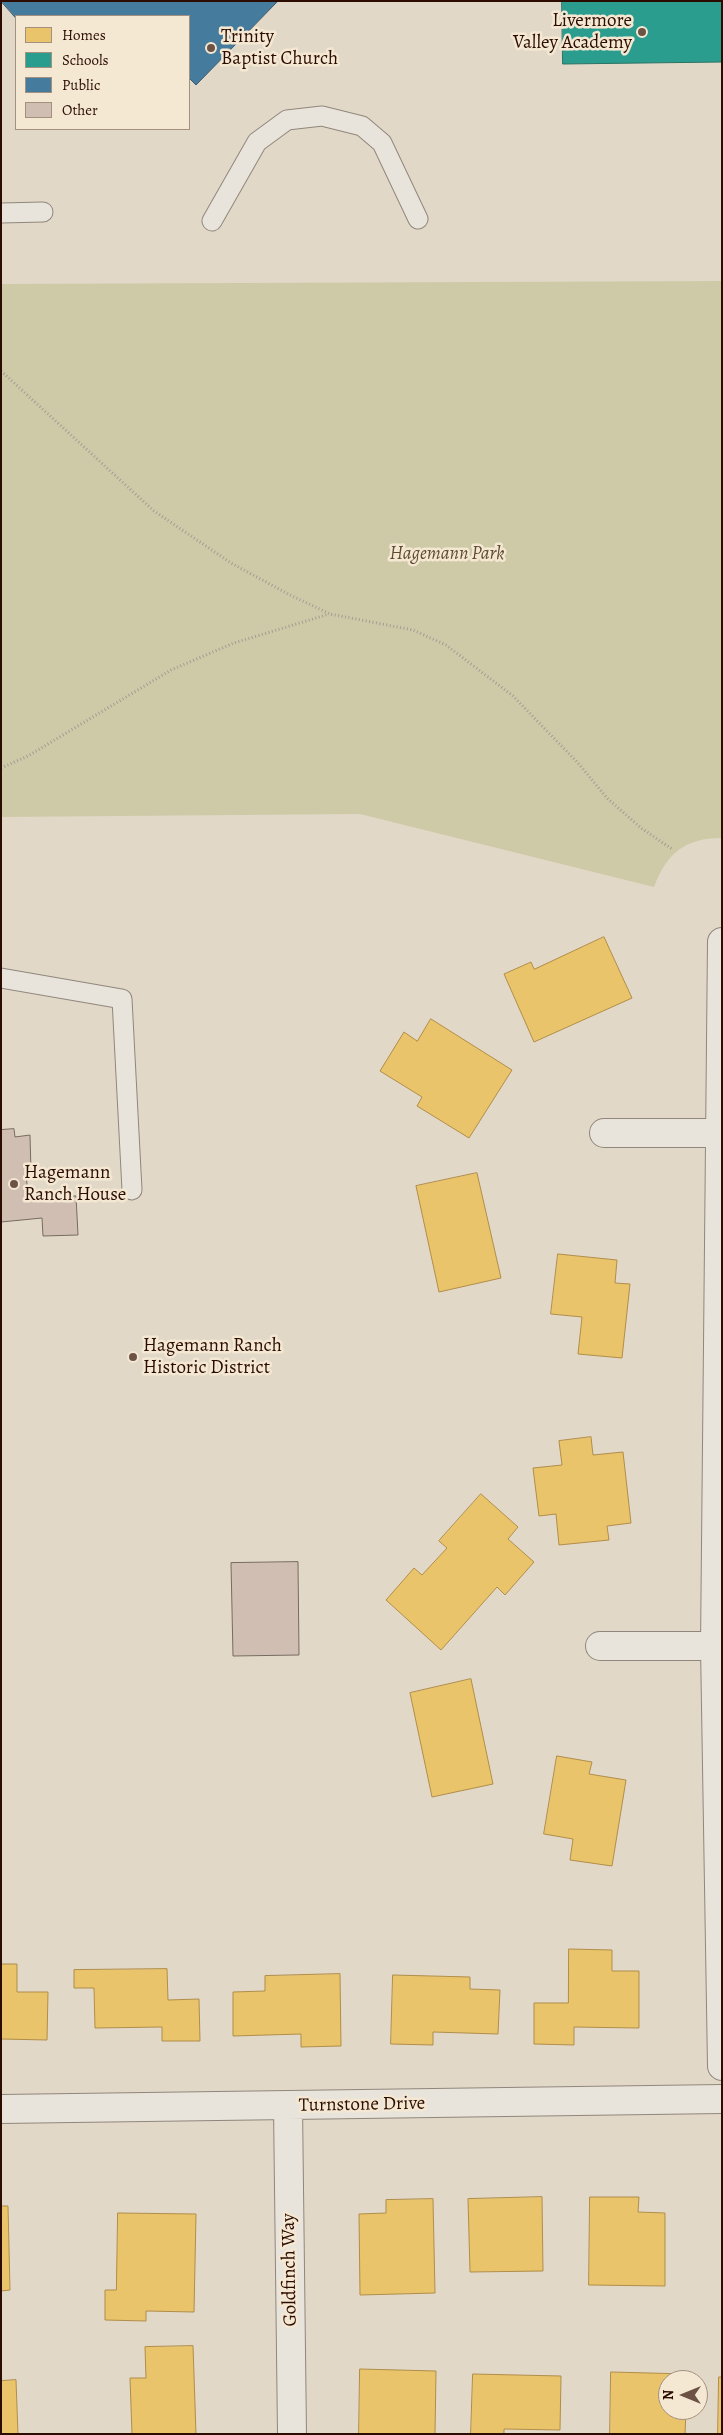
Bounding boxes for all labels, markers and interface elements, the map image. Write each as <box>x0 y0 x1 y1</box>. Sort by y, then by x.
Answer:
place label: Livermore Valley Academy <box>513 10 632 54</box>
legend <box>15 15 190 130</box>
text: Homes <box>62 25 106 45</box>
place label: Trinity Baptist Church <box>221 26 338 70</box>
marker: Livermore Valley Academy <box>636 26 648 38</box>
marker: Trinity Baptist Church <box>205 42 217 54</box>
text: Schools <box>62 50 109 70</box>
text: Public <box>62 75 100 95</box>
text: Other <box>62 100 98 120</box>
park label: Hagemann Park <box>389 543 505 565</box>
place label: Hagemann Ranch House <box>24 1162 126 1206</box>
marker: Hagemann Ranch House <box>8 1178 20 1190</box>
place label: Hagemann Ranch Historic District <box>143 1335 282 1379</box>
marker: Hagemann Ranch Historic District <box>127 1351 139 1363</box>
street label: Turnstone Drive <box>299 2092 425 2118</box>
street label: Goldfinch Way <box>278 2213 302 2327</box>
north arrow <box>658 2370 708 2420</box>
text: N <box>659 2390 678 2400</box>

